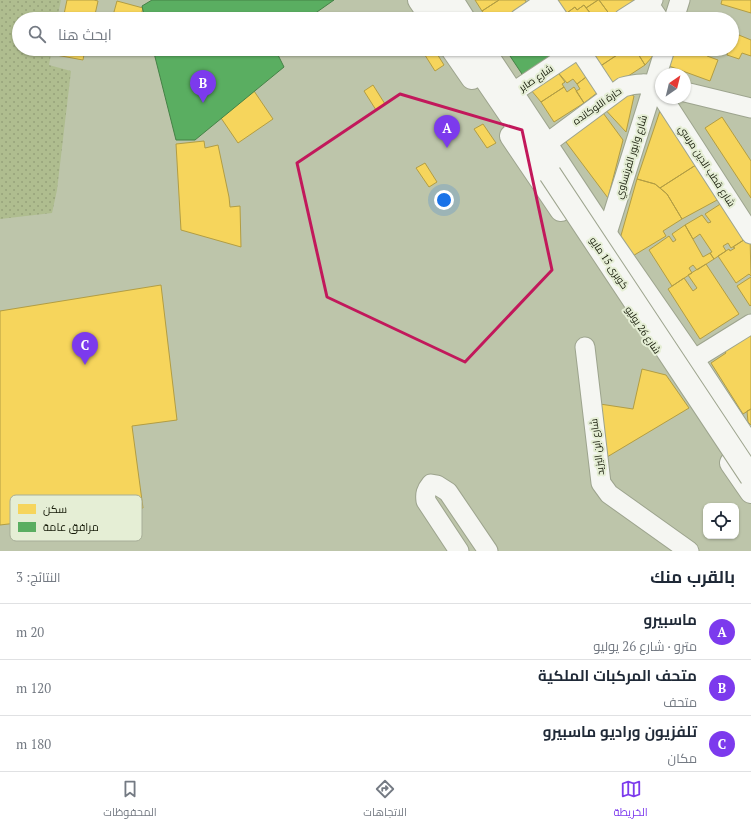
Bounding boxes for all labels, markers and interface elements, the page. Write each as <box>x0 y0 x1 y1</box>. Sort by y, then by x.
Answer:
search box <box>12 12 739 56</box>
icon: search <box>26 23 48 45</box>
text: ابحث هنا <box>58 24 112 44</box>
street label: شارع صابر <box>516 62 556 95</box>
north arrow <box>655 68 691 104</box>
pin: B <box>190 70 216 103</box>
street label: حارة اللوكانده <box>570 84 624 128</box>
street label: شارع وابور الفرنساوي <box>612 114 651 201</box>
pin: A <box>434 115 460 148</box>
street label: شارع قطب الدين مرسي <box>675 123 738 210</box>
your location <box>434 190 454 210</box>
street label: كوبرى 15 مايو <box>587 234 631 292</box>
street label: شارع 26 يوليو <box>622 304 664 356</box>
pin: C <box>72 332 98 365</box>
street label: شارع ابن اليزيد <box>587 418 607 476</box>
legend <box>10 495 142 541</box>
text: سكن <box>43 502 67 516</box>
map controls <box>703 503 739 539</box>
button: locate <box>703 503 739 539</box>
text: مرافق عامة <box>43 520 99 534</box>
text: بالقرب منك <box>650 565 735 588</box>
text: النتائج: 3 <box>16 568 61 586</box>
text: ماسبيرو <box>644 609 697 629</box>
text: 20 m <box>16 623 44 641</box>
text: A <box>717 623 727 641</box>
text: مترو · شارع 26 يوليو <box>593 637 697 655</box>
text: متحف المركبات الملكية <box>538 665 697 685</box>
text: 120 m <box>16 679 51 697</box>
text: B <box>718 679 726 697</box>
text: متحف <box>663 693 697 711</box>
text: تلفزيون وراديو ماسبيرو <box>543 721 697 741</box>
text: 180 m <box>16 735 51 753</box>
text: C <box>718 735 726 753</box>
text: مكان <box>668 749 697 767</box>
tab: المحفوظات <box>103 778 157 822</box>
tab: الاتجاهات <box>363 778 407 822</box>
tab: الخريطة <box>613 778 648 822</box>

